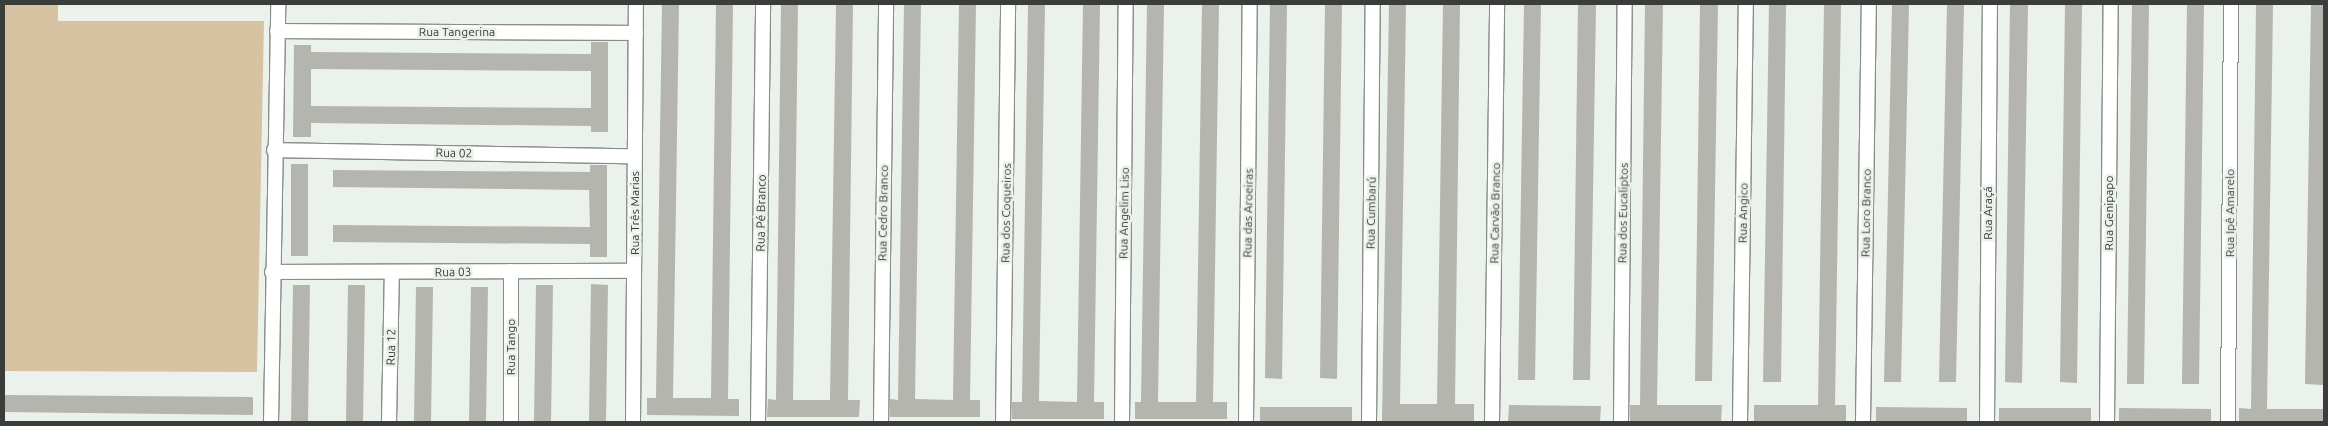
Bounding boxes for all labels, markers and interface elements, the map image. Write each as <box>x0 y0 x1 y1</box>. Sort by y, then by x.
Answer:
street label: Rua Tangerina <box>419 25 495 39</box>
street label: Rua 02 <box>435 145 473 161</box>
street label: Rua Carvão Branco <box>1487 162 1503 264</box>
street label: Rua dos Coqueiros <box>998 163 1014 263</box>
street label: Rua dos Eucaliptos <box>1615 163 1631 263</box>
street label: Rua Cedro Branco <box>875 165 891 261</box>
street label: Rua Angelim Liso <box>1116 167 1132 259</box>
street label: Rua das Aroeiras <box>1240 168 1256 258</box>
street label: Rua Loro Branco <box>1858 169 1874 257</box>
street label: Rua Ipê Amarelo <box>2223 169 2237 257</box>
street label: Rua Três Marias <box>628 171 642 255</box>
street label: Rua Pé Branco <box>753 174 769 252</box>
street label: Rua Genipapo <box>2102 176 2116 250</box>
street label: Rua Cumbarú <box>1363 177 1379 249</box>
street label: Rua Angico <box>1735 183 1751 243</box>
street label: Rua Araçá <box>1981 186 1995 240</box>
street label: Rua 03 <box>434 264 472 280</box>
street label: Rua Tango <box>504 319 518 375</box>
street label: Rua 12 <box>383 328 399 366</box>

